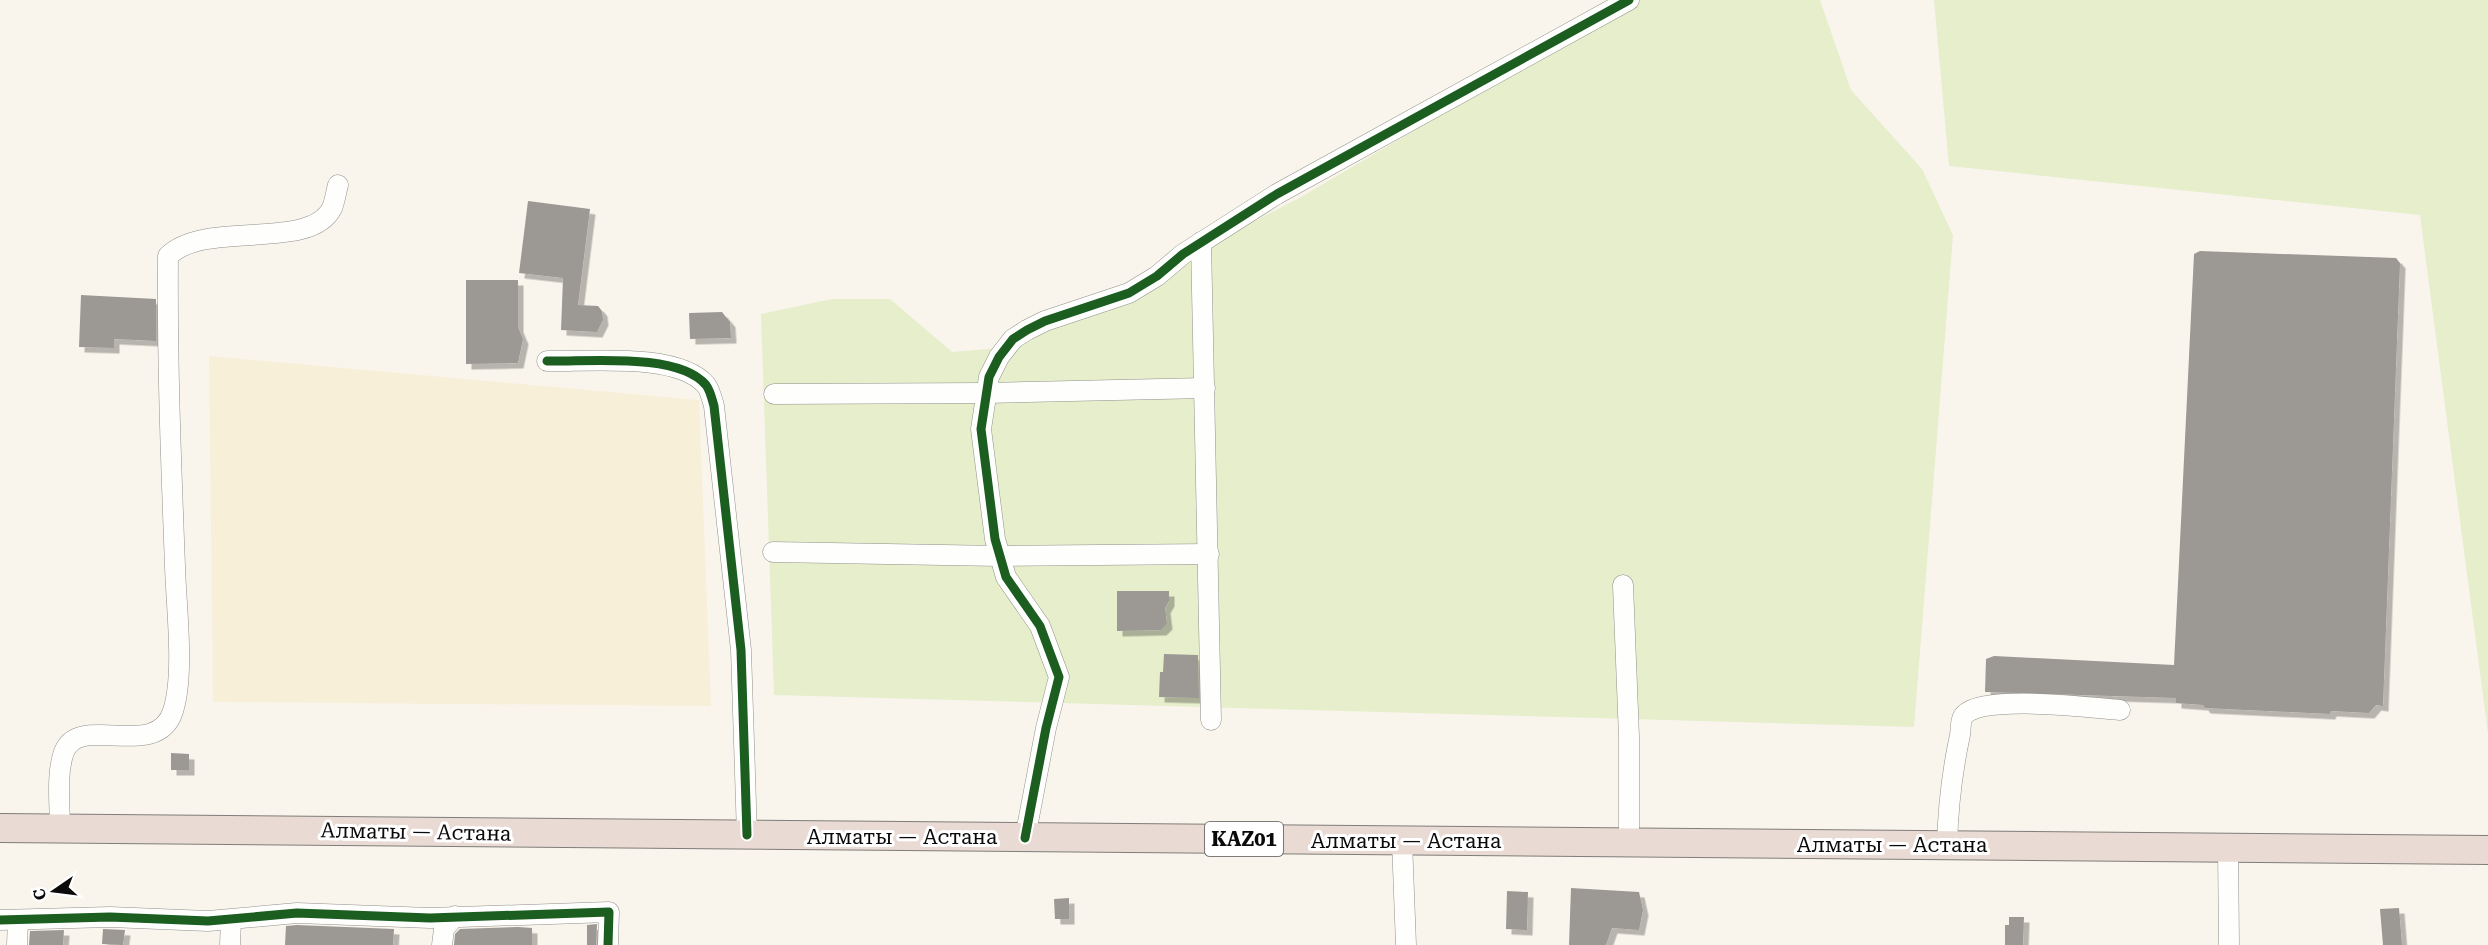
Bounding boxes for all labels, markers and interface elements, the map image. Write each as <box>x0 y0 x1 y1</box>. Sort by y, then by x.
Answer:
street label: Алматы — Астана <box>320 818 512 846</box>
road number: KАZ01 <box>1205 822 1283 856</box>
street label: Алматы — Астана <box>807 825 998 849</box>
street label: Алматы — Астана <box>1311 829 1502 853</box>
street label: Алматы — Астана <box>1797 833 1988 857</box>
north arrow <box>24 861 84 921</box>
text: С <box>29 887 51 902</box>

